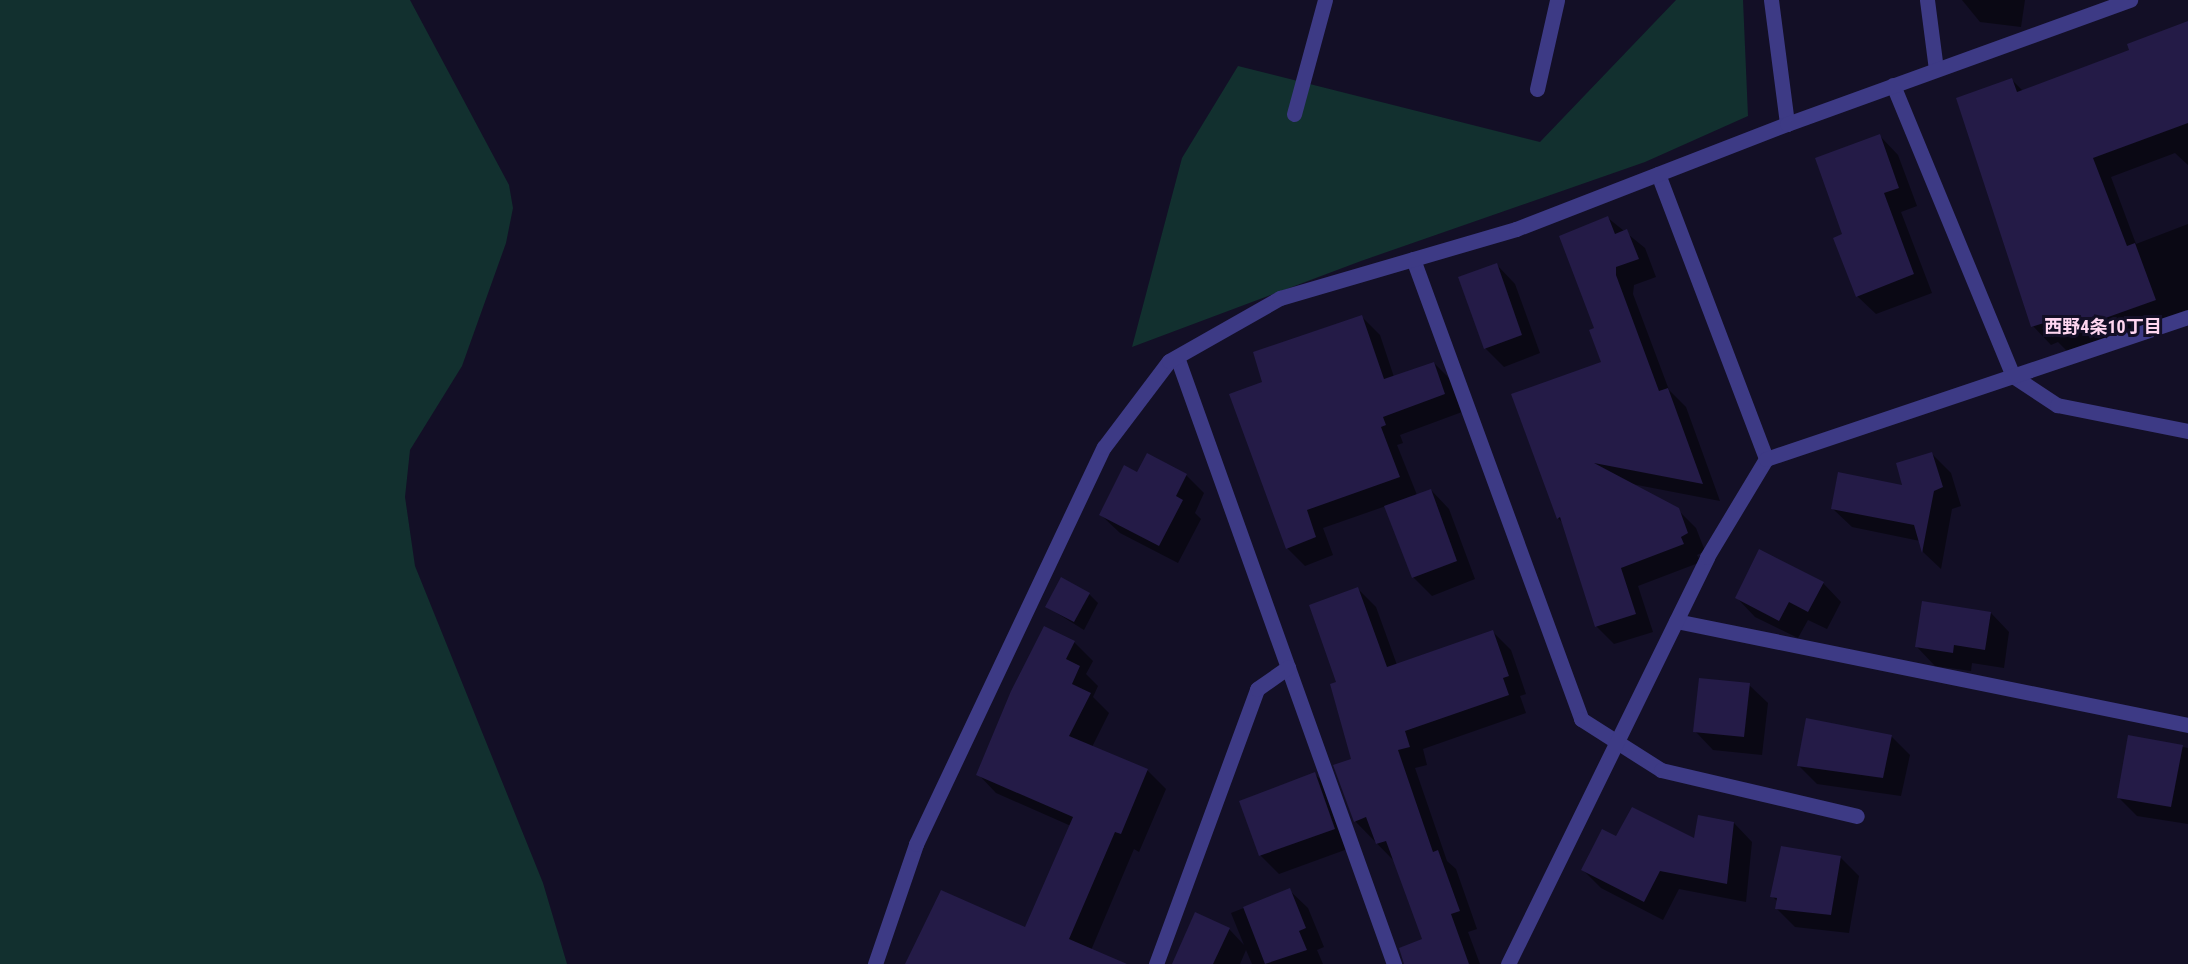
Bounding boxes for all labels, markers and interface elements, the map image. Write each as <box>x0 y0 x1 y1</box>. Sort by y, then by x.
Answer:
district label: 西野4条10丁目 <box>2044 316 2162 338</box>

